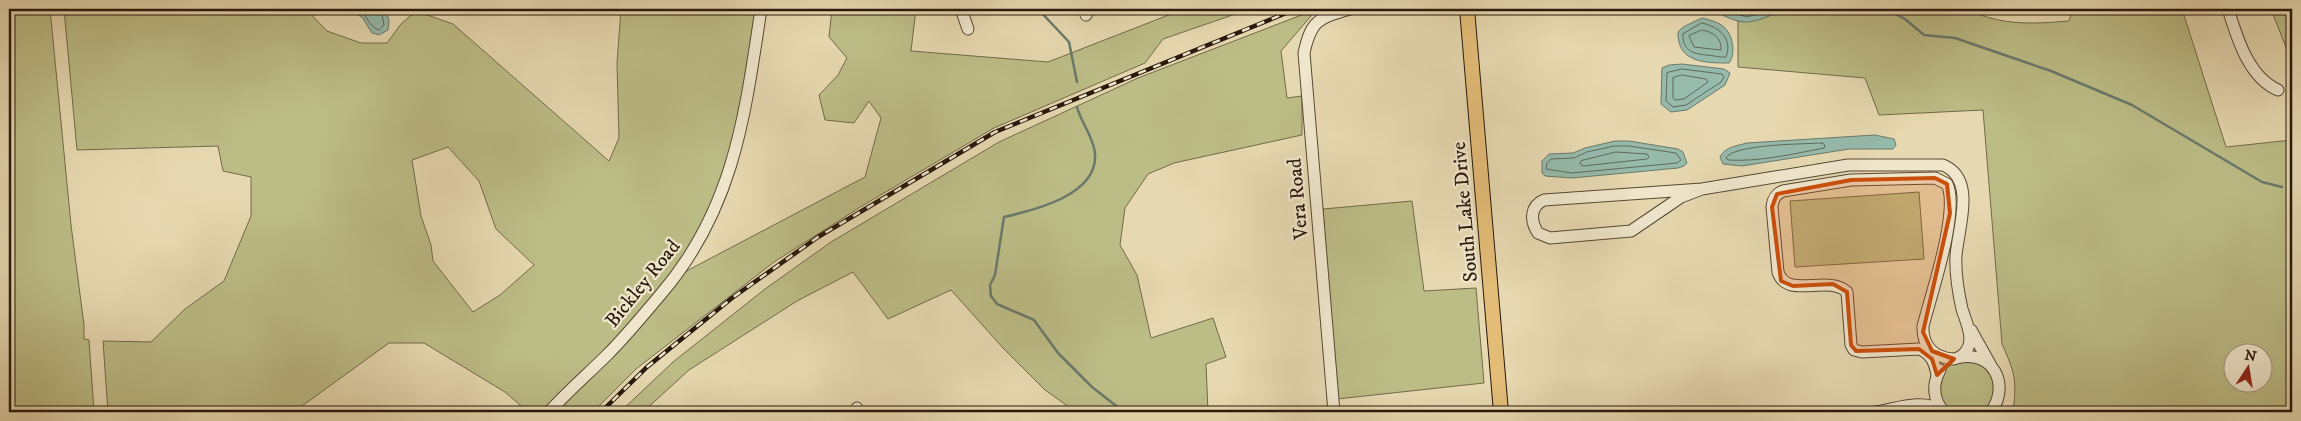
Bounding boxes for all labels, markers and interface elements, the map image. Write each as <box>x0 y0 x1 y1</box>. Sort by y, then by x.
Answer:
street label: South Lake Drive <box>1447 141 1484 283</box>
street label: Vera Road <box>1282 157 1315 242</box>
street label: Bickley Road <box>600 235 686 333</box>
north arrow <box>2224 344 2274 394</box>
text: N <box>2243 346 2258 366</box>

